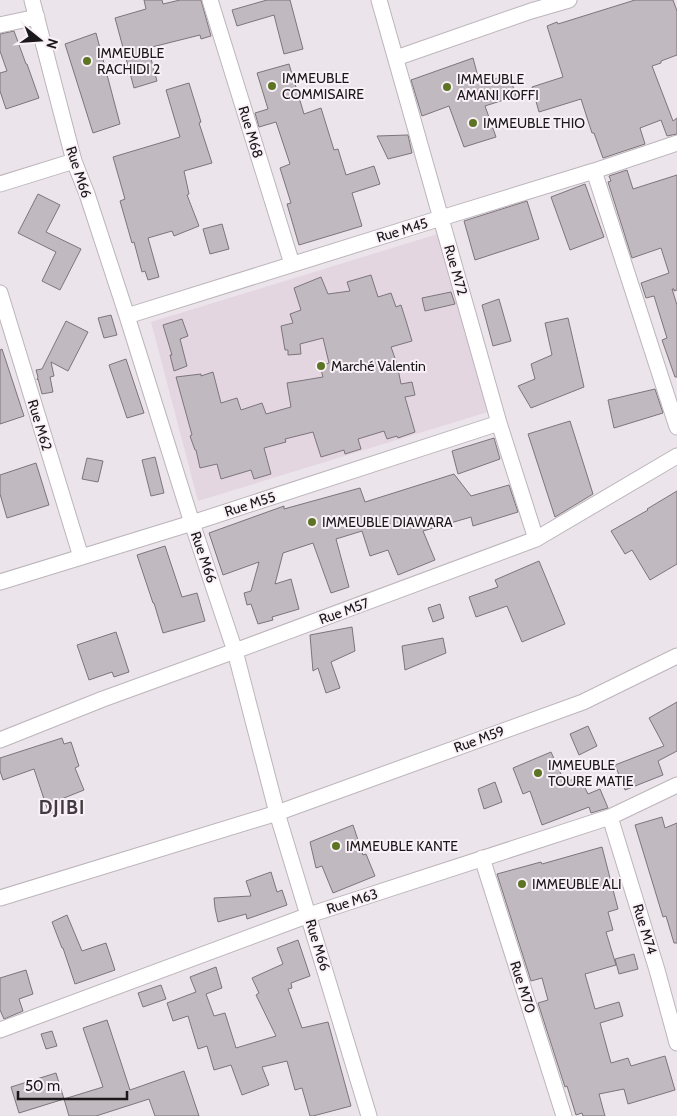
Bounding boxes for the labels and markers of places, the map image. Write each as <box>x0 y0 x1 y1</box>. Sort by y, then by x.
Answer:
place label: IMMEUBLE RACHIDI 2 <box>97 44 164 78</box>
marker: IMMEUBLE RACHIDI 2 <box>81 55 93 67</box>
place label: IMMEUBLE COMMISAIRE <box>282 69 364 103</box>
place label: IMMEUBLE AMANI KOFFI <box>457 70 539 104</box>
marker: IMMEUBLE COMMISAIRE <box>266 80 278 92</box>
marker: IMMEUBLE AMANI KOFFI <box>441 81 453 93</box>
place label: IMMEUBLE THIO <box>483 114 585 132</box>
marker: IMMEUBLE THIO <box>467 117 479 129</box>
place label: Marché Valentin <box>331 357 426 375</box>
marker: Marché Valentin <box>315 360 327 372</box>
place label: IMMEUBLE DIAWARA <box>322 513 453 531</box>
marker: IMMEUBLE DIAWARA <box>306 516 318 528</box>
place label: IMMEUBLE TOURE MATIE <box>548 756 634 790</box>
marker: IMMEUBLE TOURE MATIE <box>532 767 544 779</box>
place label: IMMEUBLE KANTE <box>346 837 458 855</box>
marker: IMMEUBLE KANTE <box>330 840 342 852</box>
place label: IMMEUBLE ALI <box>532 875 622 893</box>
marker: IMMEUBLE ALI <box>516 878 528 890</box>

